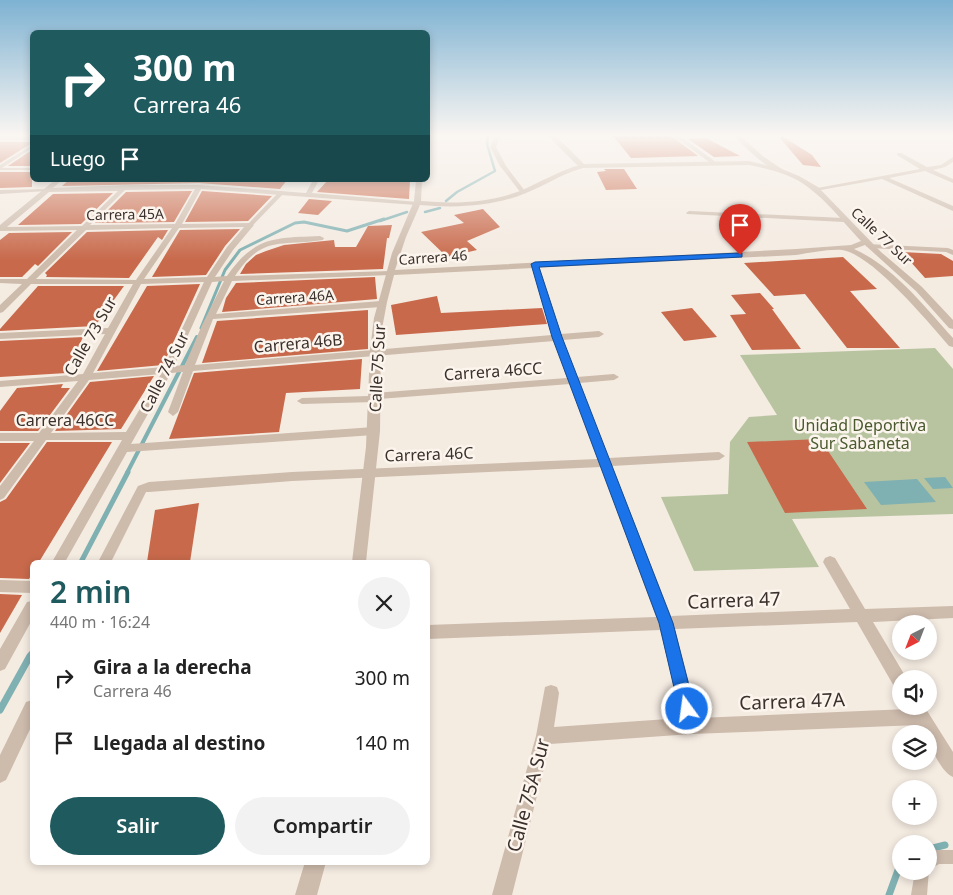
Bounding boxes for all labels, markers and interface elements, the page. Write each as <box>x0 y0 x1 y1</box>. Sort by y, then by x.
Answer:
text: 300 m <box>133 44 236 91</box>
icon: right <box>50 50 115 115</box>
text: Carrera 46 <box>133 89 241 119</box>
icon: arrive <box>116 145 144 173</box>
text: Luego <box>50 146 106 172</box>
street label: Calle 77 Sur <box>847 203 917 269</box>
street label: Carrera 45A <box>86 204 164 224</box>
pin <box>719 204 761 255</box>
icon: arrive <box>726 211 754 239</box>
street label: Carrera 46 <box>398 245 468 269</box>
street label: Carrera 46A <box>256 285 335 309</box>
street label: Calle 73 Sur <box>58 292 122 380</box>
street label: Calle 75 Sur <box>364 323 390 413</box>
street label: Calle 74 Sur <box>134 327 194 416</box>
street label: Carrera 46B <box>253 328 343 358</box>
street label: Carrera 46CC <box>443 357 543 385</box>
street label: Carrera 46CC <box>16 409 114 431</box>
park label: Unidad Deportiva Sur Sabaneta <box>794 414 926 454</box>
street label: Carrera 46C <box>384 441 474 467</box>
text: 2 min <box>50 571 131 612</box>
button: close <box>358 577 410 629</box>
street label: Carrera 47 <box>687 585 781 615</box>
text: 440 m · 16:24 <box>50 611 150 633</box>
north arrow <box>892 615 938 660</box>
map controls <box>892 615 937 880</box>
text: Gira a la derecha <box>93 654 252 680</box>
icon: right <box>50 664 78 692</box>
text: 300 m <box>355 665 410 691</box>
button: sound <box>892 670 937 715</box>
text: Carrera 46 <box>93 680 172 702</box>
position arrow <box>660 682 712 734</box>
street label: Carrera 47A <box>739 686 846 716</box>
button: layers <box>892 725 937 770</box>
icon: arrive <box>50 729 78 757</box>
text: Llegada al destino <box>93 730 265 756</box>
text: 140 m <box>355 730 410 756</box>
street label: Calle 75A Sur <box>500 735 556 855</box>
button: + <box>892 780 937 825</box>
button: Salir <box>50 797 225 855</box>
button: Compartir <box>235 797 410 855</box>
button: − <box>892 835 937 880</box>

